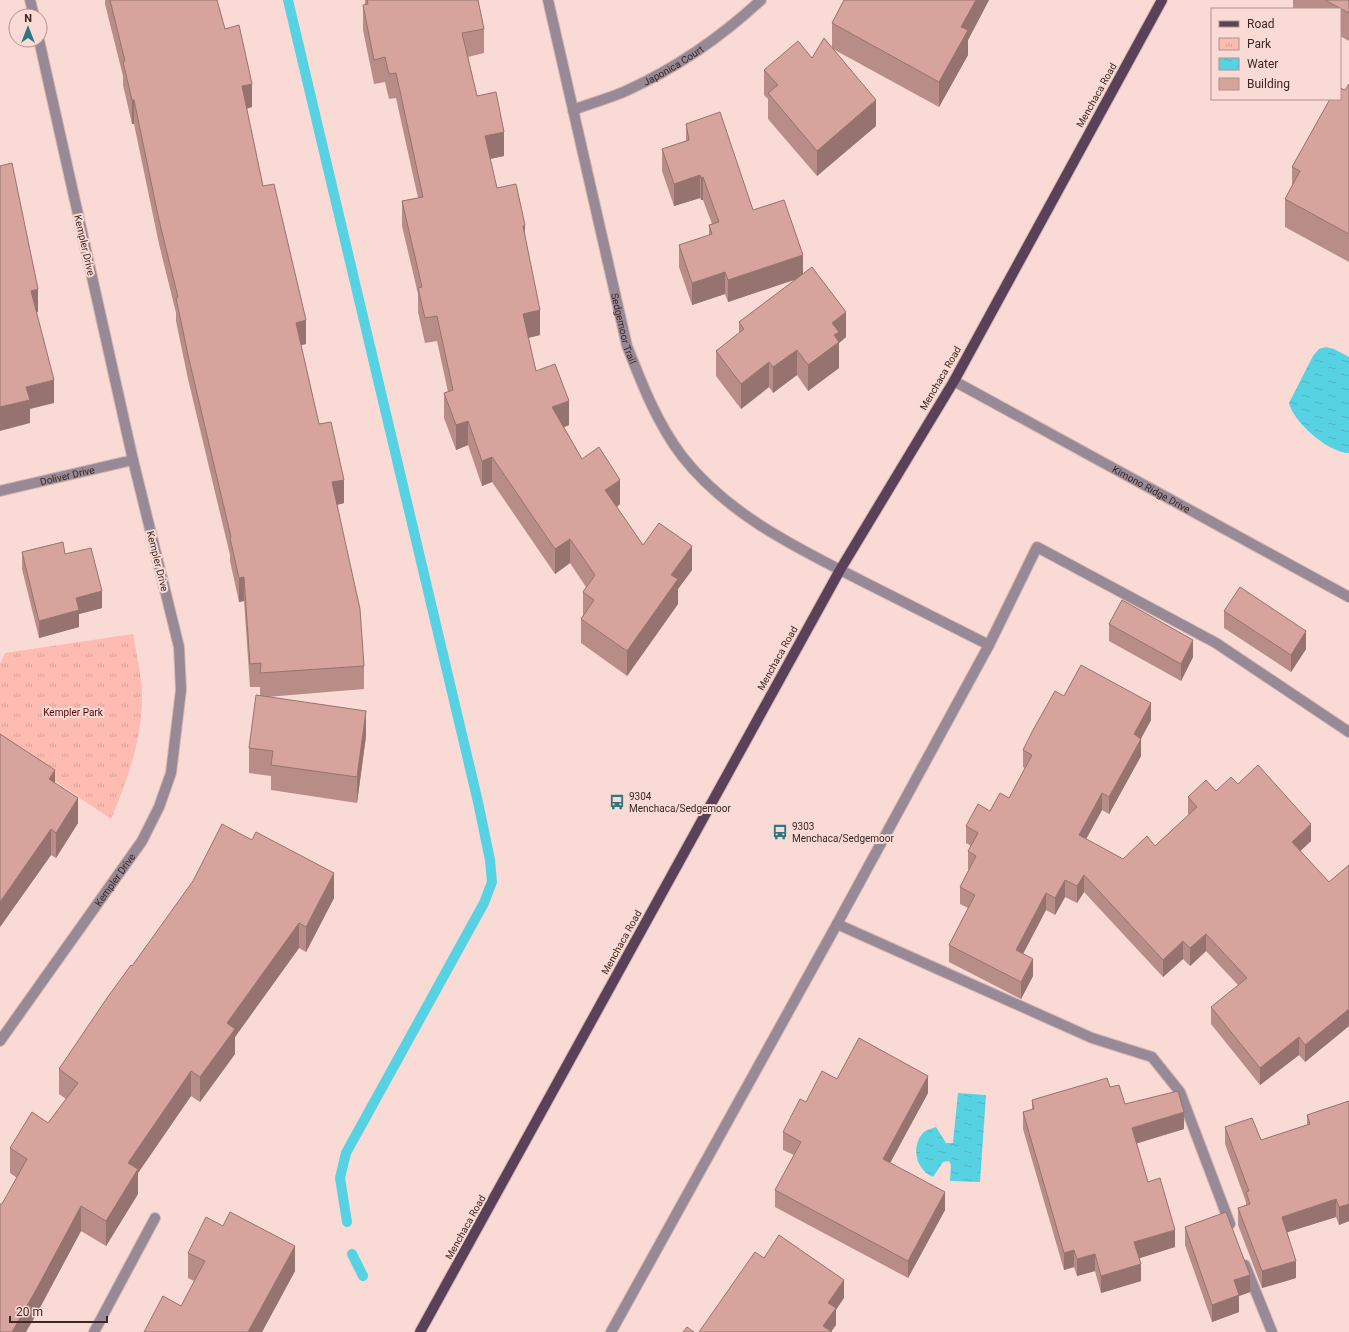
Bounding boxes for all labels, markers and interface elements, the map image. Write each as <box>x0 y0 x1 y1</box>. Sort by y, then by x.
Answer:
north arrow <box>8 8 48 48</box>
legend <box>1211 8 1341 100</box>
text: N <box>24 12 32 25</box>
text: Road <box>1247 17 1275 31</box>
text: Park <box>1247 37 1272 51</box>
street label: Japonica Court <box>642 43 706 88</box>
text: Water <box>1247 57 1278 71</box>
street label: Menchaca Road <box>1074 61 1119 129</box>
text: Building <box>1247 77 1290 91</box>
street label: Kempler Drive <box>72 214 97 277</box>
street label: Sedgemoor Trail <box>609 292 638 365</box>
street label: Menchaca Road <box>918 344 963 412</box>
street label: Doliver Drive <box>39 464 96 487</box>
street label: Kimono Ridge Drive <box>1110 464 1192 515</box>
street label: Kempler Drive <box>145 530 170 592</box>
street label: Menchaca Road <box>755 624 800 692</box>
park label: Kempler Park <box>43 707 104 718</box>
place label: 9304 Menchaca/Sedgemoor <box>629 791 732 814</box>
bus stop icon: 9304 Menchaca/Sedgemoor <box>608 793 626 811</box>
place label: 9303 Menchaca/Sedgemoor <box>792 821 895 844</box>
bus stop icon: 9303 Menchaca/Sedgemoor <box>771 823 789 841</box>
street label: Kempler Drive <box>93 851 137 908</box>
street label: Menchaca Road <box>599 908 644 976</box>
street label: Menchaca Road <box>443 1193 488 1261</box>
scale bar <box>10 1298 107 1324</box>
text: 20 m <box>16 1305 43 1319</box>

